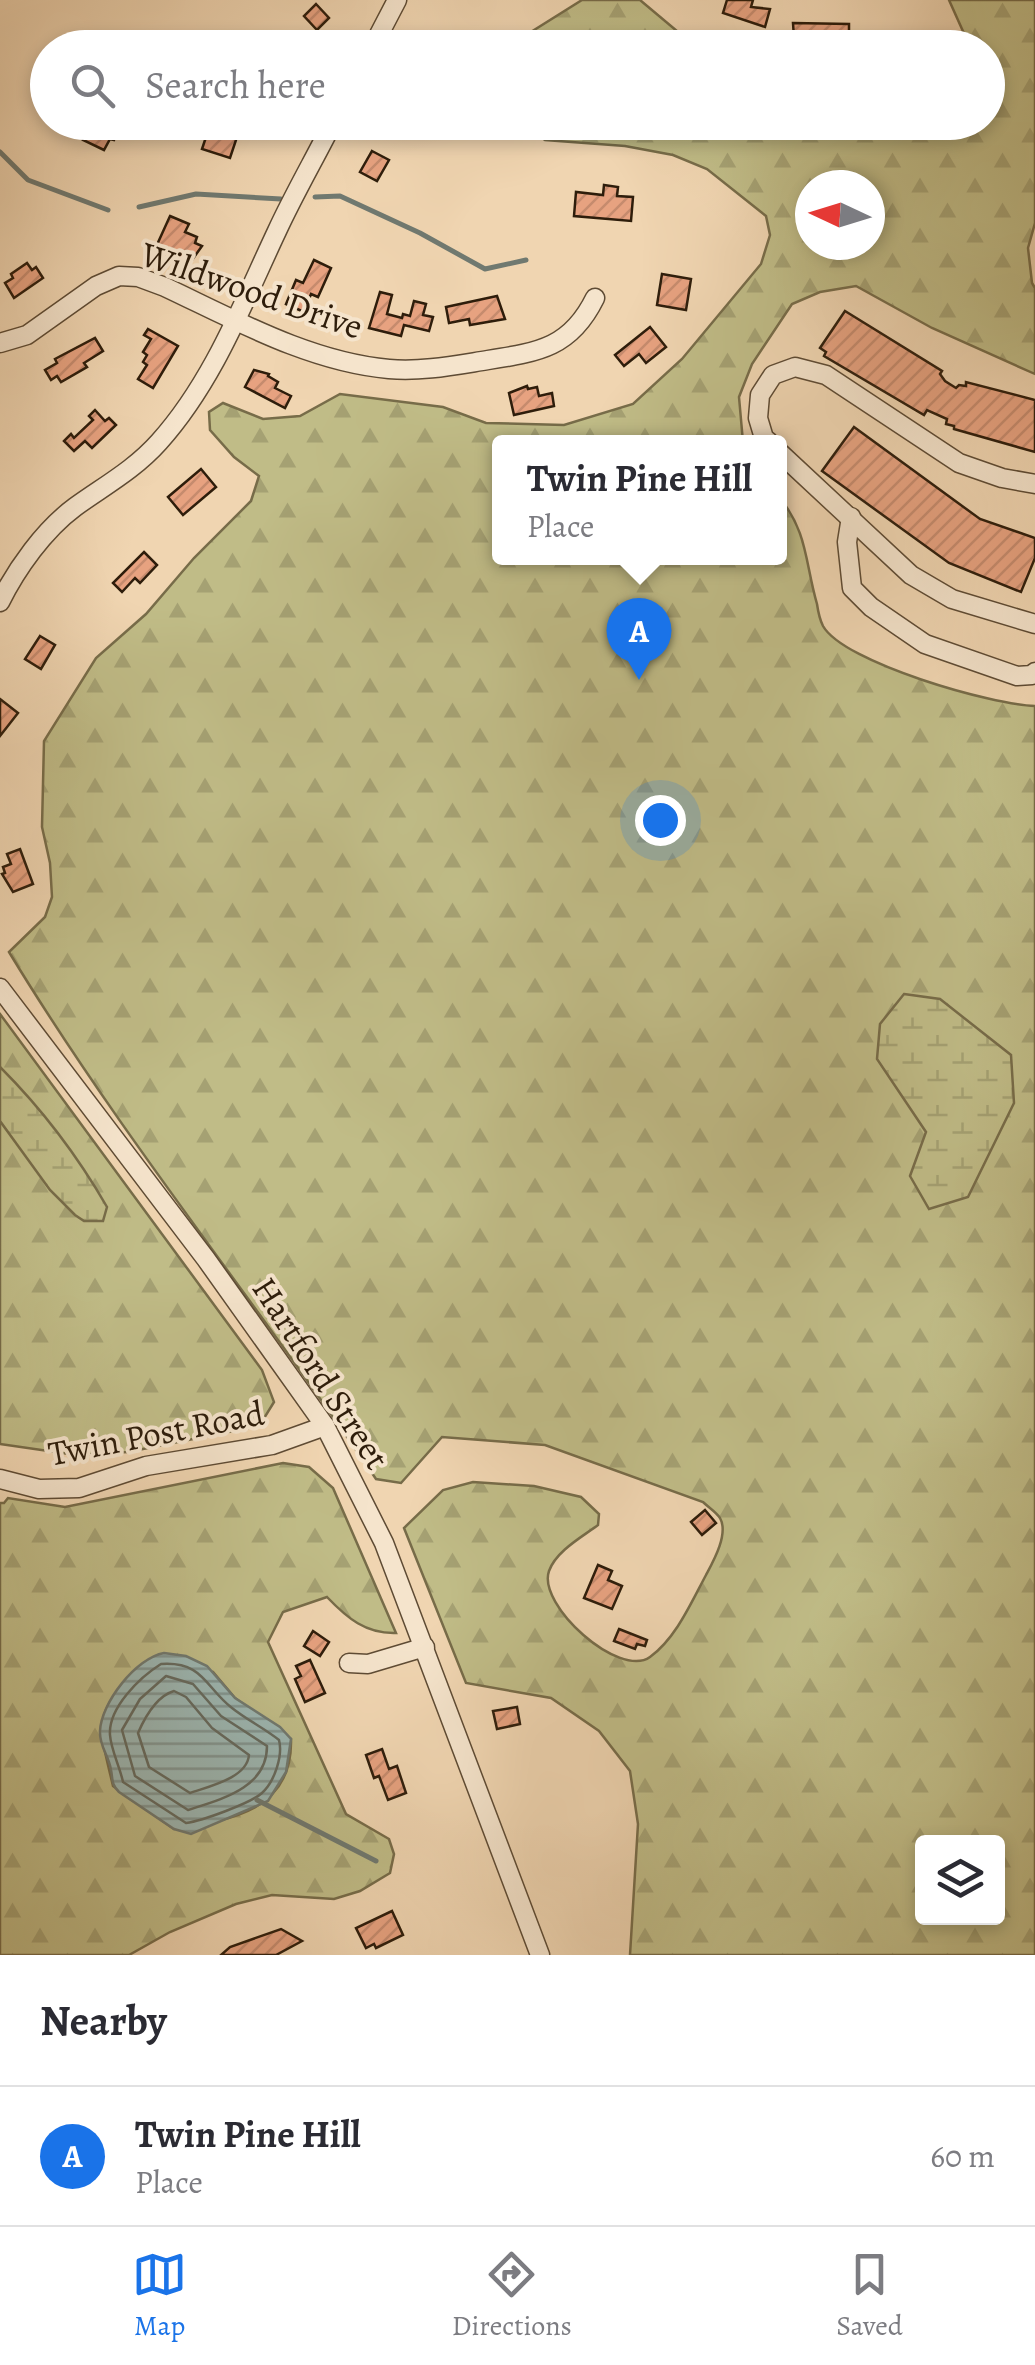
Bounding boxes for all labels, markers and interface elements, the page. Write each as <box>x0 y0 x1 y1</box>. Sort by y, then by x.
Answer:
search box <box>30 30 1005 140</box>
icon: search <box>65 58 120 113</box>
text: Search here <box>145 59 326 111</box>
north arrow <box>795 170 885 260</box>
street label: Wildwood Drive <box>134 229 369 350</box>
popup <box>492 435 787 565</box>
text: Twin Pine Hill <box>527 452 752 504</box>
text: Place <box>527 504 594 548</box>
pin: A <box>606 598 672 680</box>
your location <box>635 795 686 846</box>
street label: Hartford Street <box>241 1268 401 1478</box>
street label: Twin Post Road <box>44 1389 268 1477</box>
map controls <box>915 1835 1005 1925</box>
button: layers <box>915 1835 1005 1925</box>
text: Nearby <box>40 1992 167 2049</box>
text: Twin Pine Hill <box>135 2108 361 2160</box>
text: A <box>62 2134 83 2178</box>
text: 60 m <box>930 2134 995 2178</box>
text: Place <box>135 2160 203 2204</box>
tab: Map <box>132 2247 187 2345</box>
tab: Directions <box>452 2247 572 2345</box>
tab: Saved <box>836 2247 903 2345</box>

